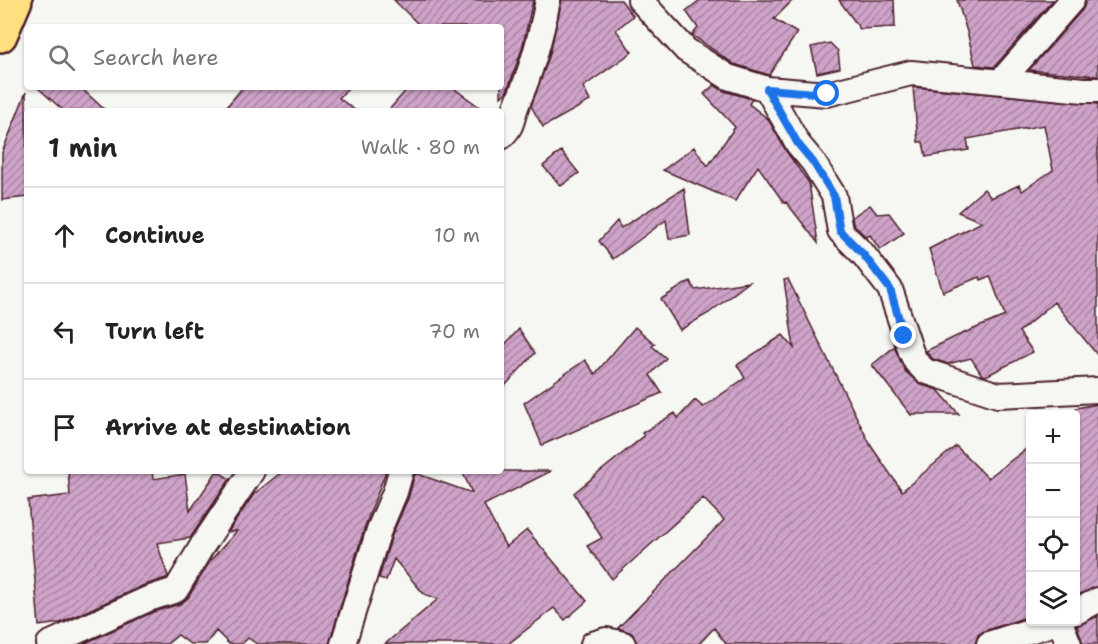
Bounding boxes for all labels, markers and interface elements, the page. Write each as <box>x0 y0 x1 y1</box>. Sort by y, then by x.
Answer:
search box <box>24 24 504 90</box>
icon: search <box>45 41 78 74</box>
text: Search here <box>93 43 219 72</box>
route start <box>813 80 839 106</box>
text: 1 min <box>48 130 117 165</box>
text: Walk · 80 m <box>361 134 480 160</box>
icon: ahead <box>48 219 81 252</box>
text: Continue <box>105 221 205 250</box>
text: 10 m <box>434 222 480 248</box>
icon: left <box>48 315 81 348</box>
text: Turn left <box>105 317 204 346</box>
text: 70 m <box>428 318 480 344</box>
route end <box>890 322 916 348</box>
map controls <box>1026 410 1080 626</box>
button: + <box>1026 410 1080 464</box>
icon: arrive <box>48 411 81 444</box>
text: Arrive at destination <box>105 413 351 442</box>
button: − <box>1026 464 1080 518</box>
button: locate <box>1026 518 1080 572</box>
button: layers <box>1026 572 1080 626</box>

